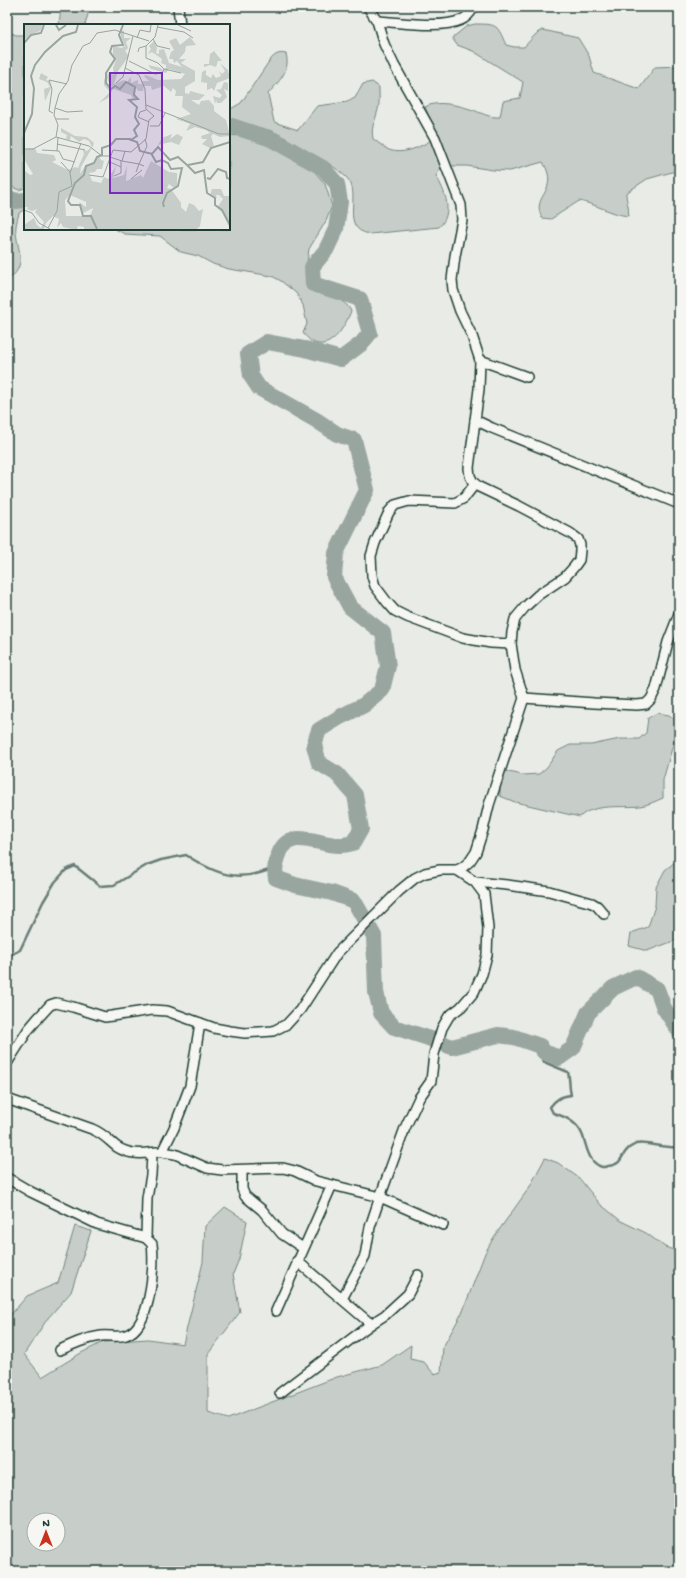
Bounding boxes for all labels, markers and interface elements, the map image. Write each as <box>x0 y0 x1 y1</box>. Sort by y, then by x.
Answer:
inset map <box>24 24 230 230</box>
north arrow <box>26 1512 66 1552</box>
text: N <box>42 1518 50 1530</box>

